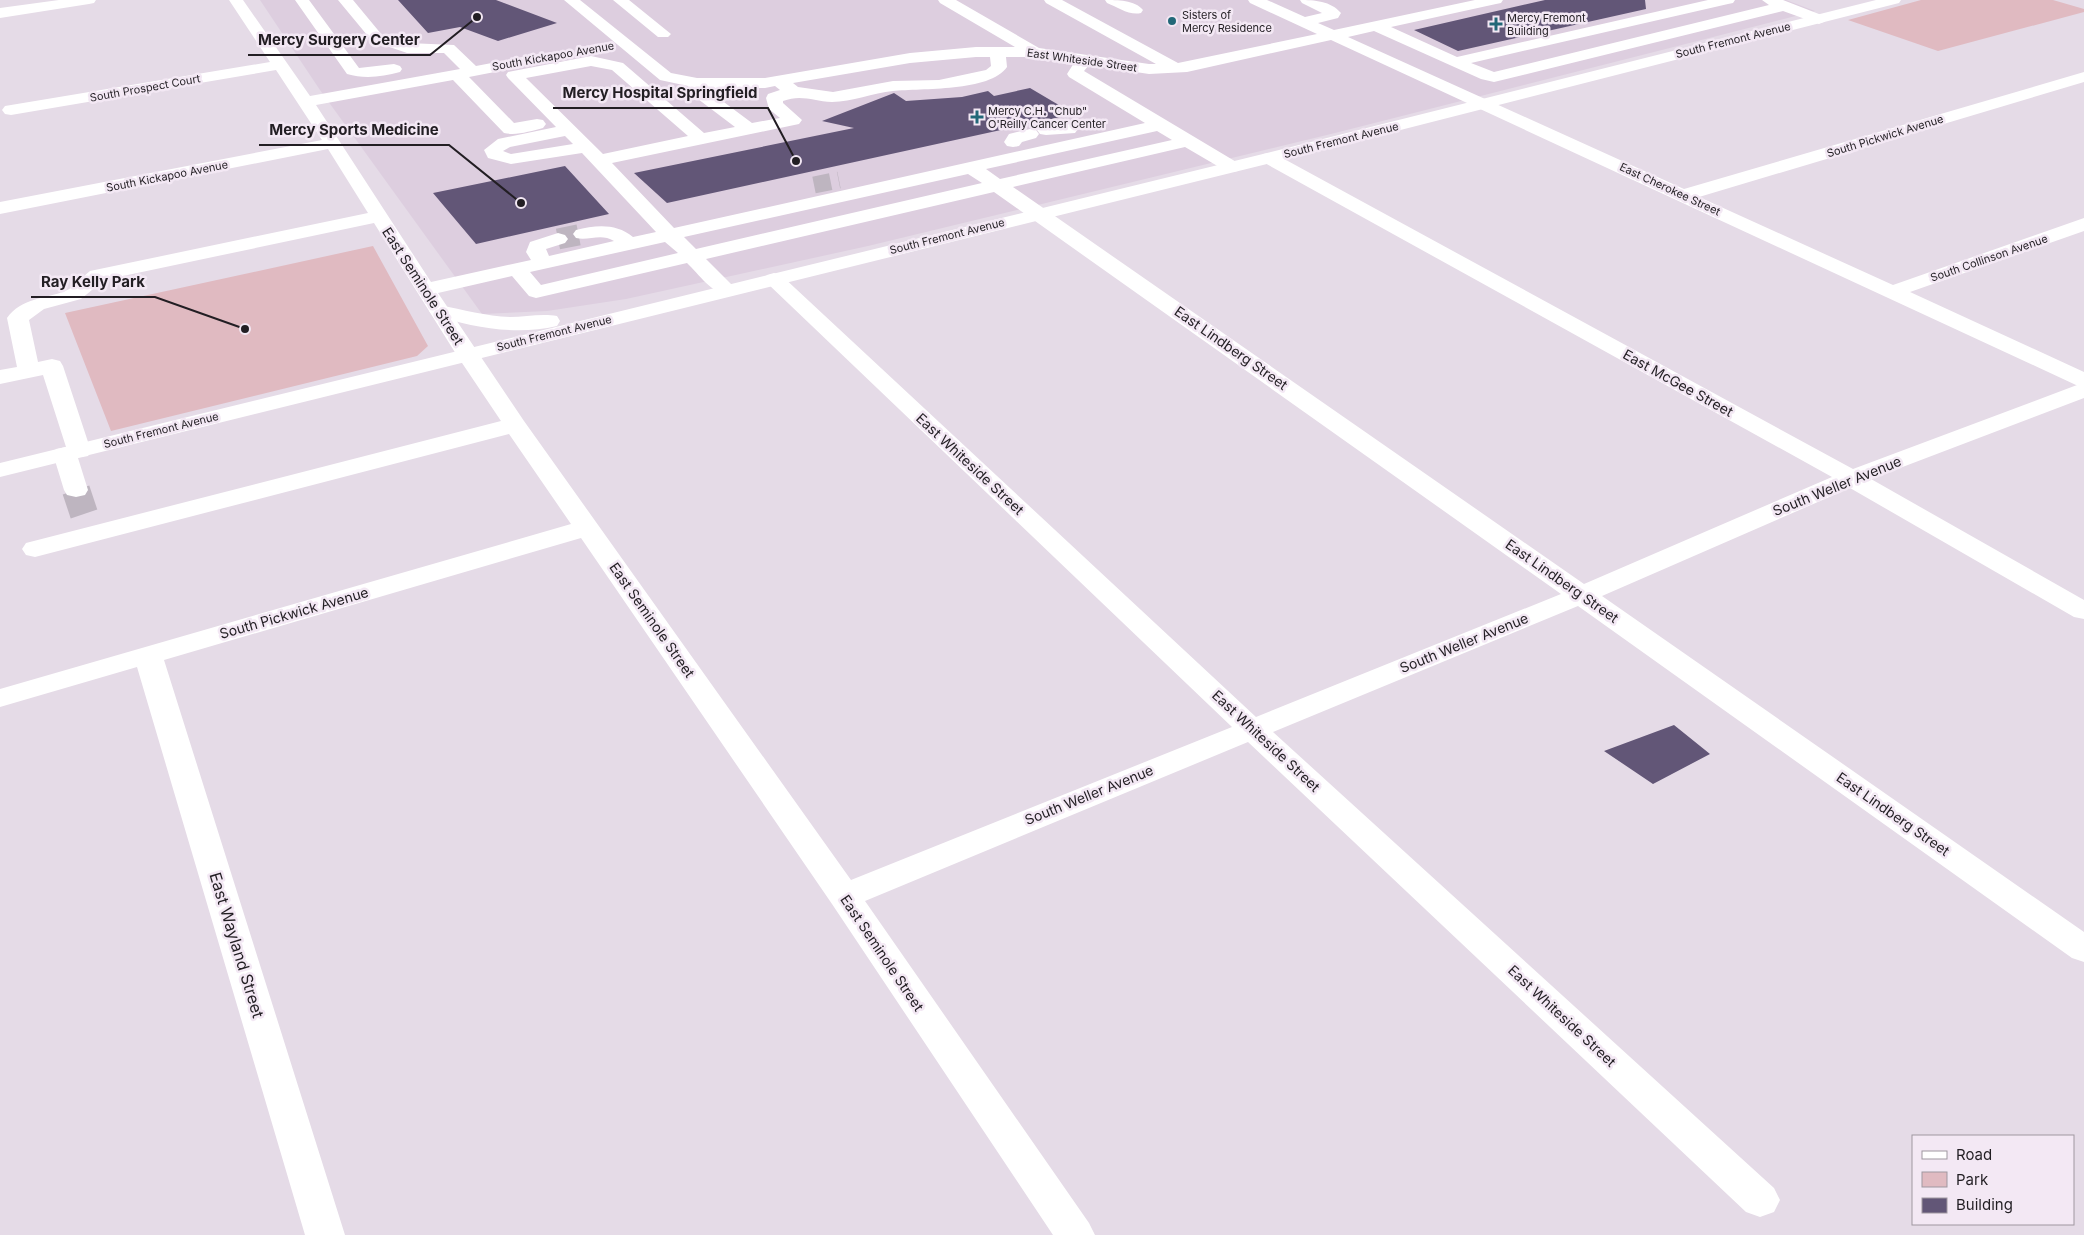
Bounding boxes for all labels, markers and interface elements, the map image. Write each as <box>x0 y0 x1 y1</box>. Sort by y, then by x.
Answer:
place label: Sisters of Mercy Residence <box>1182 8 1272 35</box>
place label: Mercy Fremont Building <box>1507 11 1586 38</box>
marker: Sisters of Mercy Residence <box>1166 15 1178 27</box>
marker: Mercy Fremont Building <box>1489 17 1503 31</box>
street label: South Fremont Avenue <box>1674 19 1792 61</box>
callout: Mercy Surgery Center <box>248 25 430 55</box>
text: Mercy Surgery Center <box>258 30 420 49</box>
street label: South Kickapoo Avenue <box>491 38 615 74</box>
street label: East Whiteside Street <box>1026 45 1138 75</box>
street label: South Prospect Court <box>89 71 202 105</box>
callout: Mercy Hospital Springfield <box>553 78 768 108</box>
text: Mercy Hospital Springfield <box>563 83 758 102</box>
place label: Mercy C.H. "Chub" O'Reilly Cancer Center <box>988 104 1106 131</box>
marker: Mercy C.H. "Chub" O'Reilly Cancer Center <box>970 110 984 124</box>
street label: South Pickwick Avenue <box>1825 112 1945 160</box>
callout: Mercy Sports Medicine <box>259 115 449 145</box>
street label: South Fremont Avenue <box>1282 119 1400 161</box>
text: Mercy Sports Medicine <box>269 120 439 139</box>
street label: South Kickapoo Avenue <box>105 157 229 195</box>
street label: East Cherokee Street <box>1617 160 1723 219</box>
street label: South Fremont Avenue <box>888 215 1006 257</box>
street label: East Seminole Street <box>379 224 468 348</box>
street label: South Collinson Avenue <box>1929 231 2049 285</box>
callout: Ray Kelly Park <box>31 267 155 297</box>
text: Ray Kelly Park <box>41 272 145 291</box>
street label: East Lindberg Street <box>1171 302 1291 393</box>
street label: South Fremont Avenue <box>495 312 613 354</box>
street label: East McGee Street <box>1620 345 1737 420</box>
street label: South Fremont Avenue <box>102 409 220 451</box>
street label: East Whiteside Street <box>913 409 1028 518</box>
street label: South Weller Avenue <box>1770 452 1904 519</box>
street label: East Lindberg Street <box>1502 535 1622 626</box>
street label: East Seminole Street <box>606 559 699 681</box>
street label: South Pickwick Avenue <box>217 583 370 642</box>
street label: South Weller Avenue <box>1397 609 1531 676</box>
street label: East Whiteside Street <box>1209 686 1324 795</box>
street label: South Weller Avenue <box>1022 761 1156 828</box>
street label: East Lindberg Street <box>1833 768 1953 859</box>
street label: East Wayland Street <box>205 870 269 1020</box>
street label: East Seminole Street <box>837 891 928 1014</box>
street label: East Whiteside Street <box>1505 961 1620 1070</box>
legend <box>1912 1135 2074 1225</box>
text: Road <box>1956 1145 1992 1164</box>
text: Park <box>1956 1170 1989 1189</box>
text: Building <box>1956 1195 2013 1214</box>

